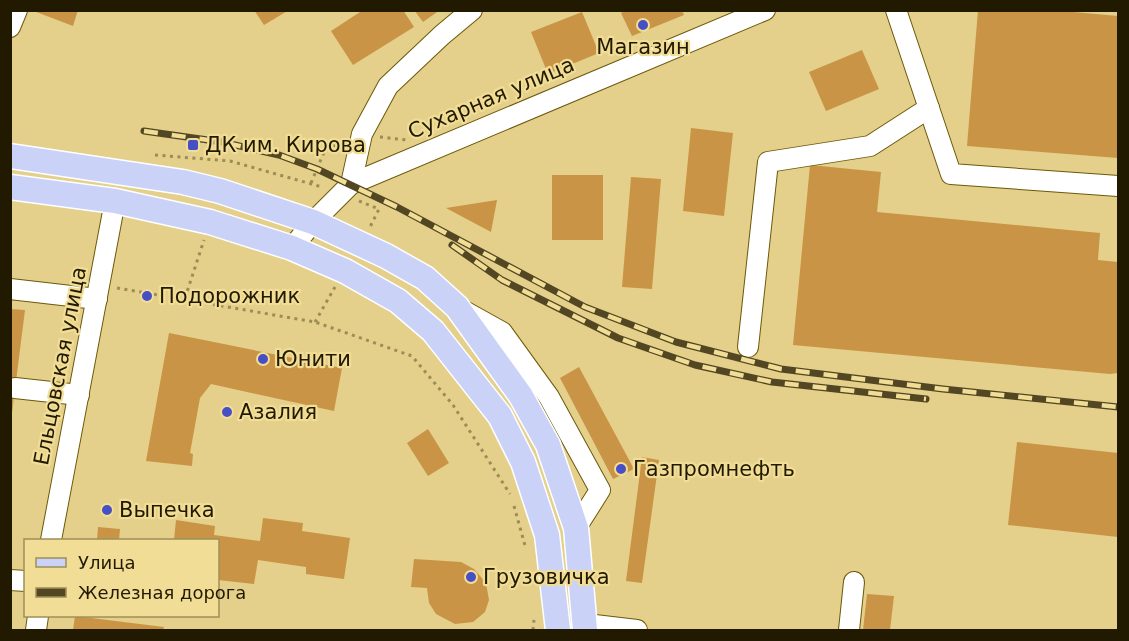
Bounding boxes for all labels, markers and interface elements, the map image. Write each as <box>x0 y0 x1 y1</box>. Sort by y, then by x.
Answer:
marker: Магазин <box>636 18 650 32</box>
place label: Магазин <box>596 35 690 59</box>
street label: Сухарная улица <box>404 52 578 144</box>
place label: ДК им. Кирова <box>205 133 366 157</box>
marker: ДК им. Кирова <box>186 138 200 152</box>
street label: Ельцовская улица <box>29 265 91 467</box>
place label: Подорожник <box>159 284 300 308</box>
marker: Подорожник <box>140 289 154 303</box>
place label: Юнити <box>275 347 351 371</box>
marker: Юнити <box>256 352 270 366</box>
place label: Азалия <box>239 400 317 424</box>
marker: Азалия <box>220 405 234 419</box>
place label: Газпромнефть <box>633 457 795 481</box>
marker: Газпромнефть <box>614 462 628 476</box>
place label: Выпечка <box>119 498 215 522</box>
marker: Выпечка <box>100 503 114 517</box>
legend <box>24 539 219 617</box>
text: Улица <box>78 552 135 573</box>
place label: Грузовичка <box>483 565 610 589</box>
marker: Грузовичка <box>464 570 478 584</box>
text: Железная дорога <box>78 582 246 603</box>

